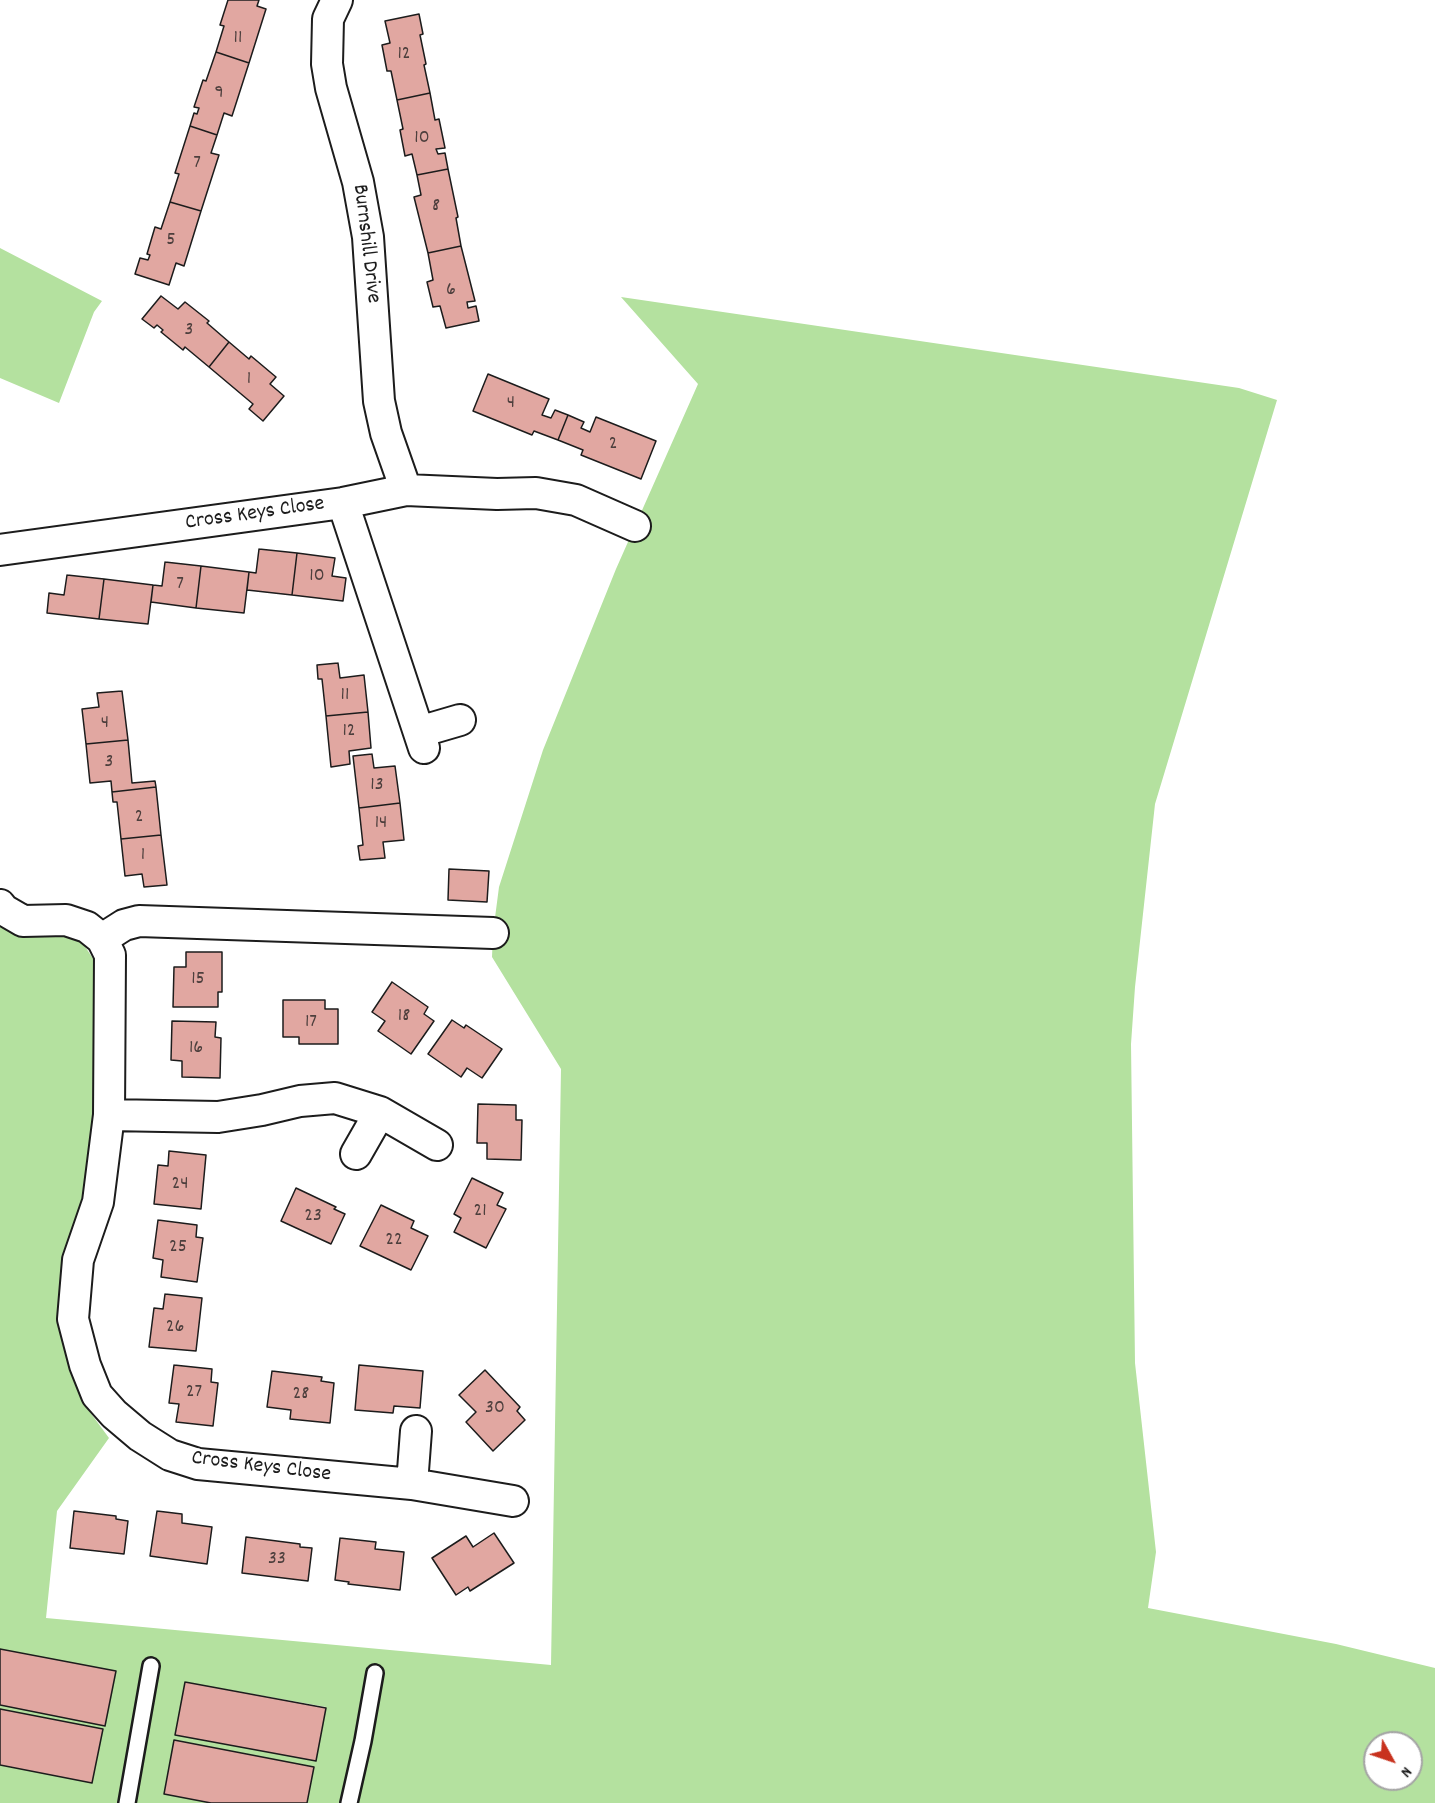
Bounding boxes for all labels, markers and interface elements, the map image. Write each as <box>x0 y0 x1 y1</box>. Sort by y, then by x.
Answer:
house number: 11 <box>234 27 242 51</box>
house number: 12 <box>397 43 411 67</box>
house number: 9 <box>214 82 224 106</box>
house number: 10 <box>414 127 430 151</box>
house number: 7 <box>193 152 201 176</box>
street label: Burnshill Drive <box>345 183 385 305</box>
house number: 8 <box>432 195 440 219</box>
house number: 5 <box>166 229 176 253</box>
house number: 6 <box>446 279 456 303</box>
house number: 3 <box>185 319 193 343</box>
house number: 1 <box>247 368 251 392</box>
house number: 4 <box>507 392 515 416</box>
house number: 2 <box>609 433 617 457</box>
street label: Cross Keys Close <box>184 492 326 538</box>
house number: 10 <box>309 565 325 589</box>
house number: 7 <box>176 573 184 597</box>
house number: 11 <box>341 684 349 708</box>
house number: 4 <box>101 712 109 736</box>
house number: 12 <box>342 720 356 744</box>
house number: 3 <box>105 751 113 775</box>
house number: 13 <box>370 774 384 798</box>
house number: 2 <box>135 806 143 830</box>
house number: 14 <box>375 812 387 836</box>
house number: 1 <box>141 844 145 868</box>
house number: 15 <box>191 968 205 992</box>
house number: 18 <box>398 1005 410 1029</box>
house number: 17 <box>305 1011 317 1035</box>
house number: 16 <box>189 1037 203 1061</box>
house number: 24 <box>171 1173 189 1197</box>
house number: 21 <box>473 1200 487 1224</box>
house number: 23 <box>304 1205 322 1229</box>
house number: 22 <box>385 1229 403 1253</box>
house number: 25 <box>169 1236 187 1260</box>
house number: 26 <box>166 1316 184 1340</box>
house number: 27 <box>186 1381 202 1405</box>
house number: 28 <box>293 1383 309 1407</box>
house number: 30 <box>485 1397 505 1421</box>
street label: Cross Keys Close <box>190 1446 332 1490</box>
house number: 33 <box>268 1548 286 1572</box>
north arrow <box>1363 1731 1423 1791</box>
text: N <box>1394 1761 1417 1782</box>

